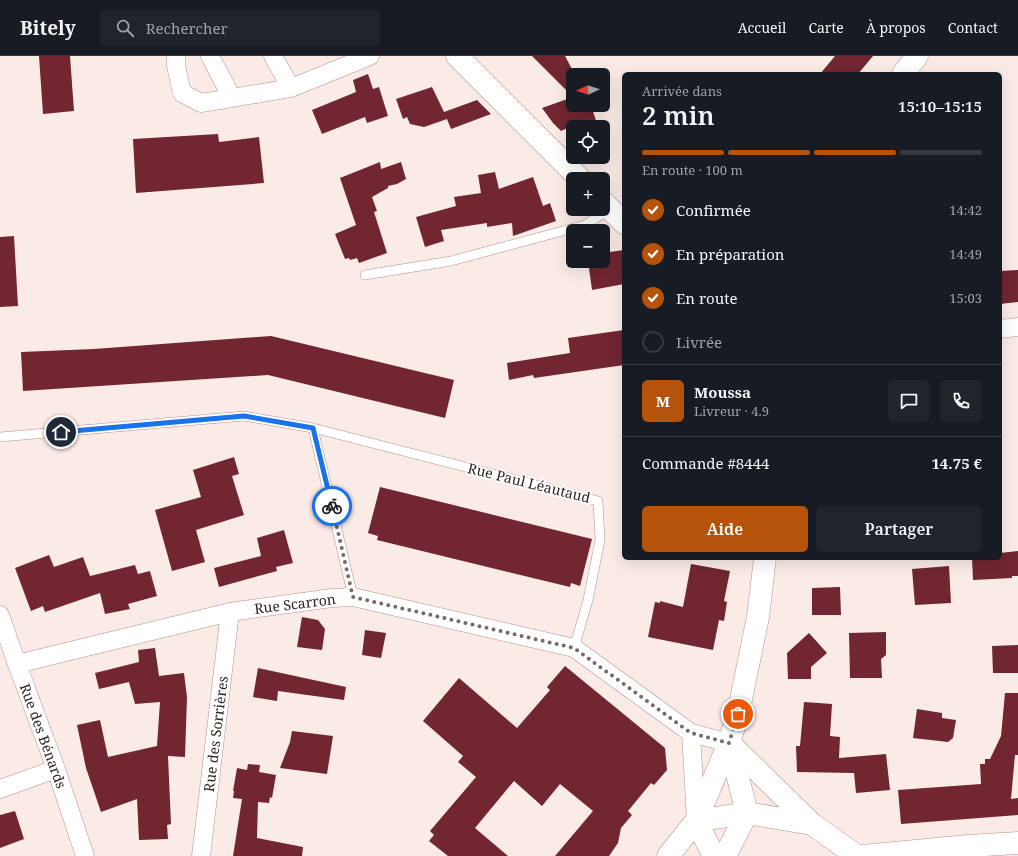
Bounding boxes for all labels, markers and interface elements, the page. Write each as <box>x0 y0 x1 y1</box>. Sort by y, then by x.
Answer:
search box <box>100 10 380 46</box>
text: Bitely <box>20 15 76 41</box>
icon: search <box>114 17 136 39</box>
text: Rechercher <box>146 18 228 38</box>
text: Accueil <box>738 18 786 37</box>
text: Carte <box>808 18 844 37</box>
text: À propos <box>866 18 926 37</box>
text: Contact <box>948 18 998 37</box>
north arrow <box>566 68 610 112</box>
map controls <box>566 68 610 268</box>
text: Arrivée dans <box>642 82 722 100</box>
text: 15:10–15:15 <box>898 96 982 116</box>
text: 2 min <box>642 97 715 133</box>
button: locate <box>566 120 610 164</box>
text: En route · 100 m <box>642 161 743 179</box>
button: + <box>566 172 610 216</box>
icon: check <box>642 199 664 221</box>
text: Confirmée <box>676 200 751 220</box>
text: 14:42 <box>949 201 982 219</box>
button: − <box>566 224 610 268</box>
icon: check <box>642 243 664 265</box>
text: En préparation <box>676 244 785 264</box>
text: 14:49 <box>949 245 982 263</box>
icon: check <box>642 287 664 309</box>
text: En route <box>676 288 737 308</box>
text: 15:03 <box>949 289 982 307</box>
text: Livrée <box>676 332 722 352</box>
button: chat <box>888 380 930 422</box>
button: phone <box>940 380 982 422</box>
text: Moussa <box>694 382 751 402</box>
text: M <box>656 391 670 411</box>
text: Livreur · 4.9 <box>694 402 769 420</box>
pin <box>44 415 78 449</box>
icon: home <box>50 421 72 443</box>
text: Commande #8444 <box>642 453 769 473</box>
text: 14.75 € <box>931 453 982 473</box>
street label: Rue Paul Léautaud <box>466 458 593 507</box>
courier <box>312 486 352 526</box>
icon: bike <box>321 495 343 517</box>
button: Aide <box>642 506 808 552</box>
button: Partager <box>816 506 982 552</box>
street label: Rue Scarron <box>253 589 337 618</box>
street label: Rue des Sorrières <box>199 675 232 793</box>
street label: Rue des Bénards <box>16 681 71 791</box>
pin <box>721 697 755 731</box>
icon: bag <box>727 703 749 725</box>

